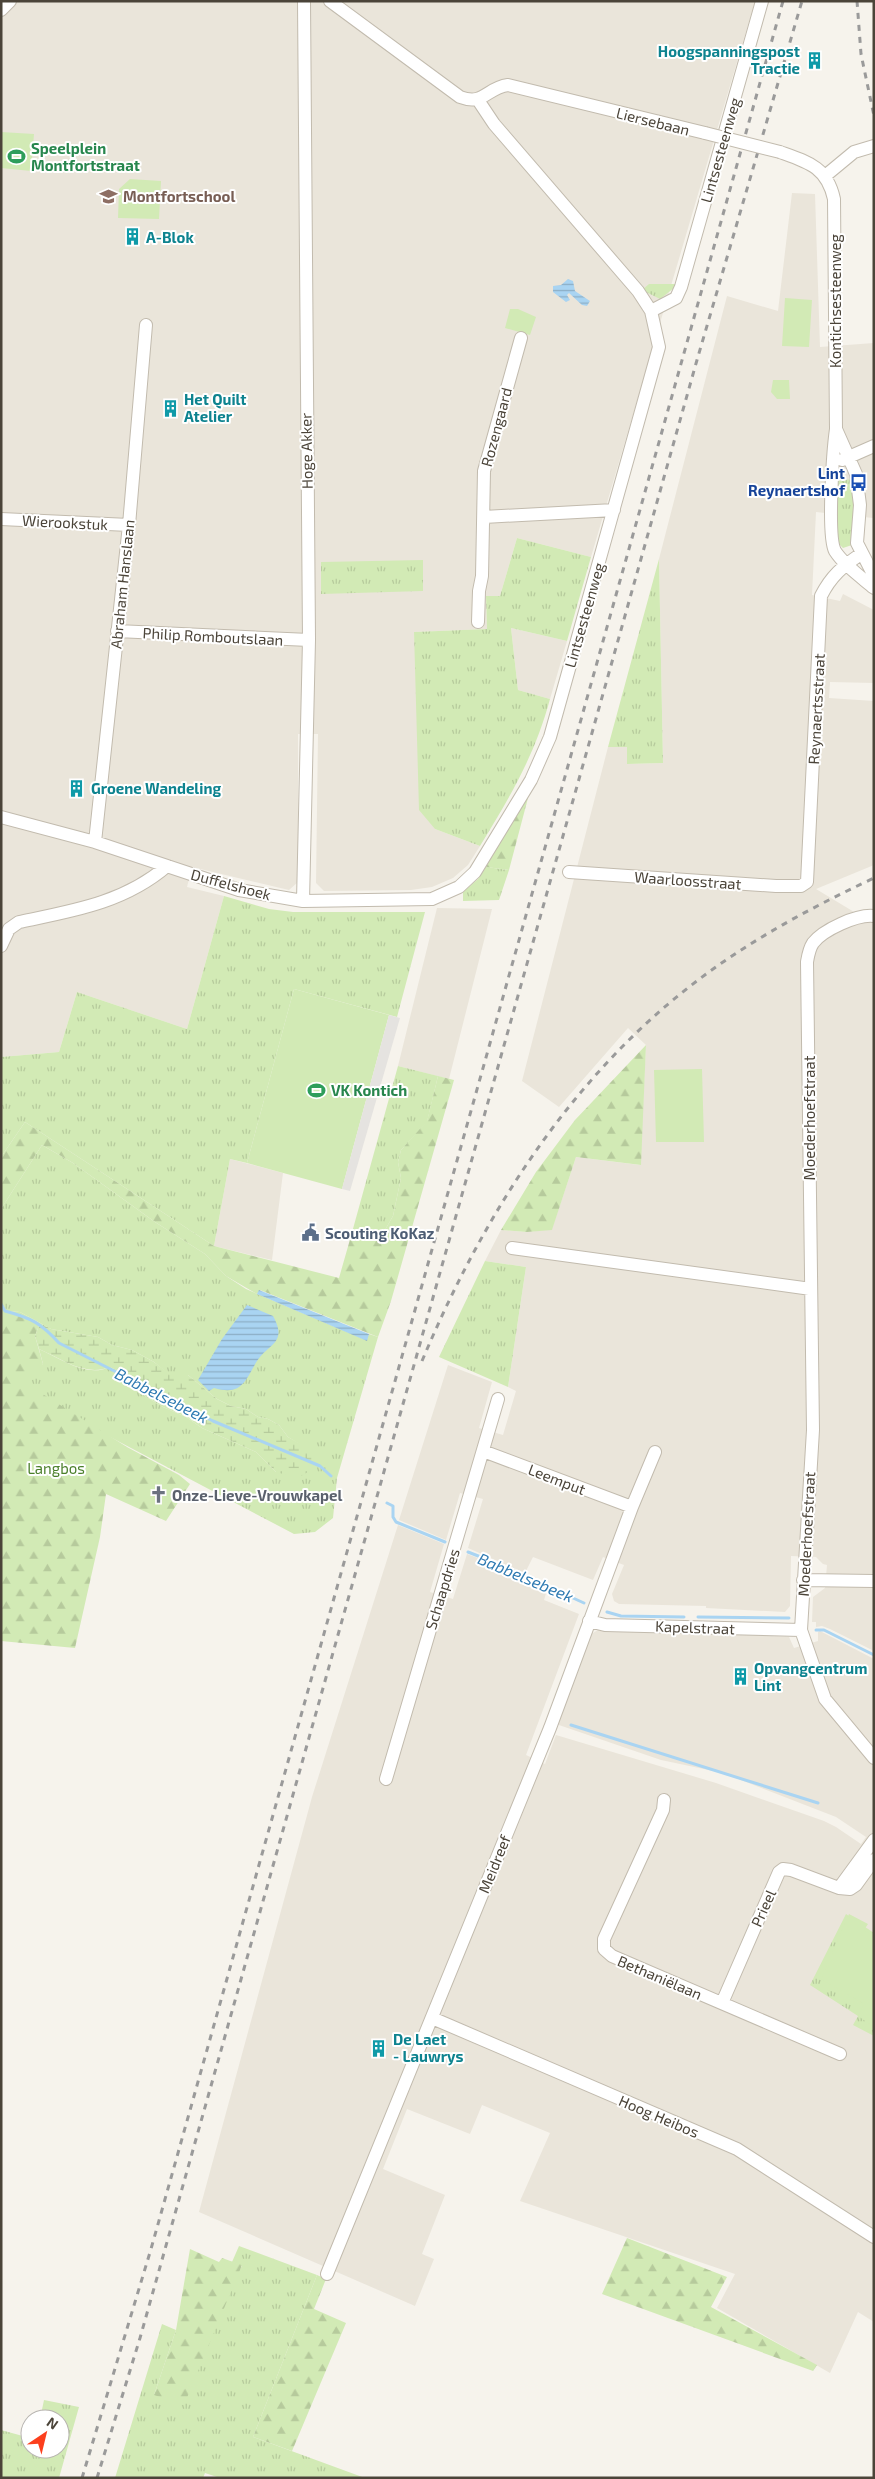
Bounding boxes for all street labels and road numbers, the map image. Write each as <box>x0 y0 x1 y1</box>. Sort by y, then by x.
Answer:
street label: Lintsesteenweg <box>696 95 744 205</box>
street label: Liersebaan <box>614 103 692 139</box>
street label: Kontichsesteenweg <box>826 233 844 368</box>
street label: Rozengaard <box>477 385 515 469</box>
street label: Hoge Akker <box>296 413 316 489</box>
street label: Wierookstuk <box>22 511 109 533</box>
street label: Abraham Hanslaan <box>106 519 138 649</box>
street label: Lintsesteenweg <box>560 560 608 670</box>
street label: Philip Romboutslaan <box>142 623 284 649</box>
street label: Reynaertsstraat <box>804 653 828 765</box>
street label: Duffelshoek <box>189 865 273 903</box>
street label: Waarloosstraat <box>634 867 742 893</box>
street label: Moederhoefstraat <box>800 1055 818 1180</box>
street label: Leemput <box>526 1460 588 1498</box>
street label: Moederhoefstraat <box>794 1471 818 1597</box>
street label: Schaapdries <box>421 1546 463 1632</box>
street label: Kapelstraat <box>655 1617 735 1637</box>
street label: Meidreef <box>474 1832 514 1896</box>
street label: Prieel <box>747 1886 779 1930</box>
street label: Bethaniëlaan <box>615 1951 705 2003</box>
street label: Hoog Heibos <box>616 2091 702 2141</box>

